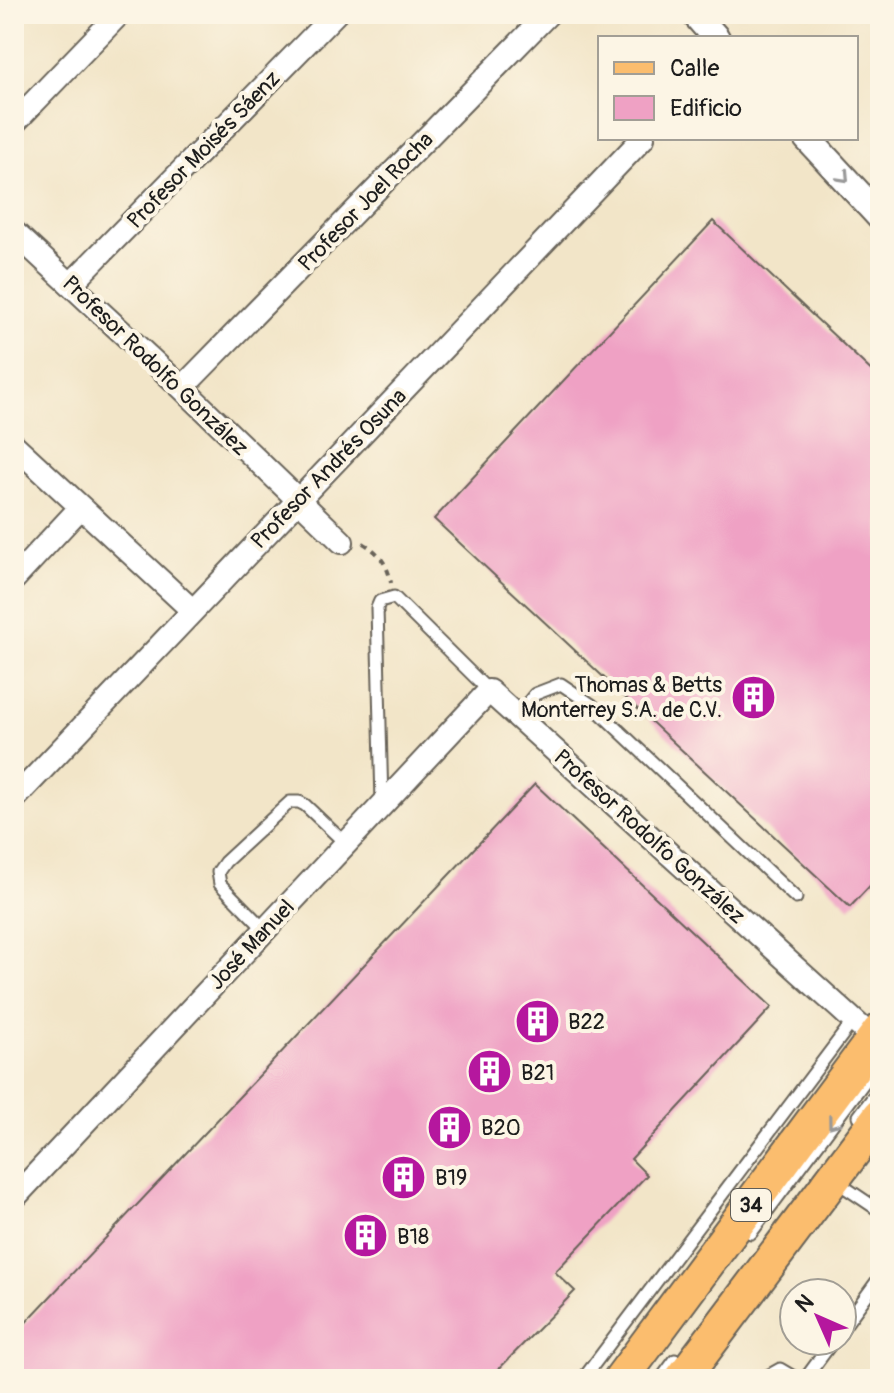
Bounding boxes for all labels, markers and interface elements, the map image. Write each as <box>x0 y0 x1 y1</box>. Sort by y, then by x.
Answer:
legend <box>598 36 858 140</box>
text: Calle <box>670 54 719 83</box>
street label: Profesor Moisés Sáenz <box>121 65 286 235</box>
text: Edificio <box>670 94 742 123</box>
street label: Profesor Joel Rocha <box>292 126 439 277</box>
one-way arrow <box>834 168 848 183</box>
street label: Profesor Rodolfo González <box>56 270 254 462</box>
street label: Profesor Andrés Osuna <box>245 383 413 555</box>
place label: Thomas & Betts Monterrey S.A. de C.V. <box>521 671 722 724</box>
building icon: Thomas & Betts Monterrey S.A. de C.V. <box>729 673 777 721</box>
street label: Profesor Rodolfo González <box>548 743 751 930</box>
street label: José Manuel <box>203 894 301 996</box>
building icon: B22 <box>513 997 561 1045</box>
place label: B22 <box>568 1008 605 1036</box>
building icon: B21 <box>466 1048 514 1096</box>
place label: B21 <box>521 1059 554 1087</box>
building icon: B20 <box>426 1103 474 1151</box>
place label: B20 <box>481 1114 521 1142</box>
one-way arrow <box>829 1114 843 1129</box>
building icon: B19 <box>380 1153 428 1201</box>
place label: B19 <box>435 1164 467 1192</box>
road number: 34 <box>731 1189 771 1221</box>
building icon: B18 <box>342 1212 390 1260</box>
place label: B18 <box>397 1223 429 1251</box>
north arrow <box>778 1277 858 1357</box>
text: N <box>789 1288 820 1319</box>

